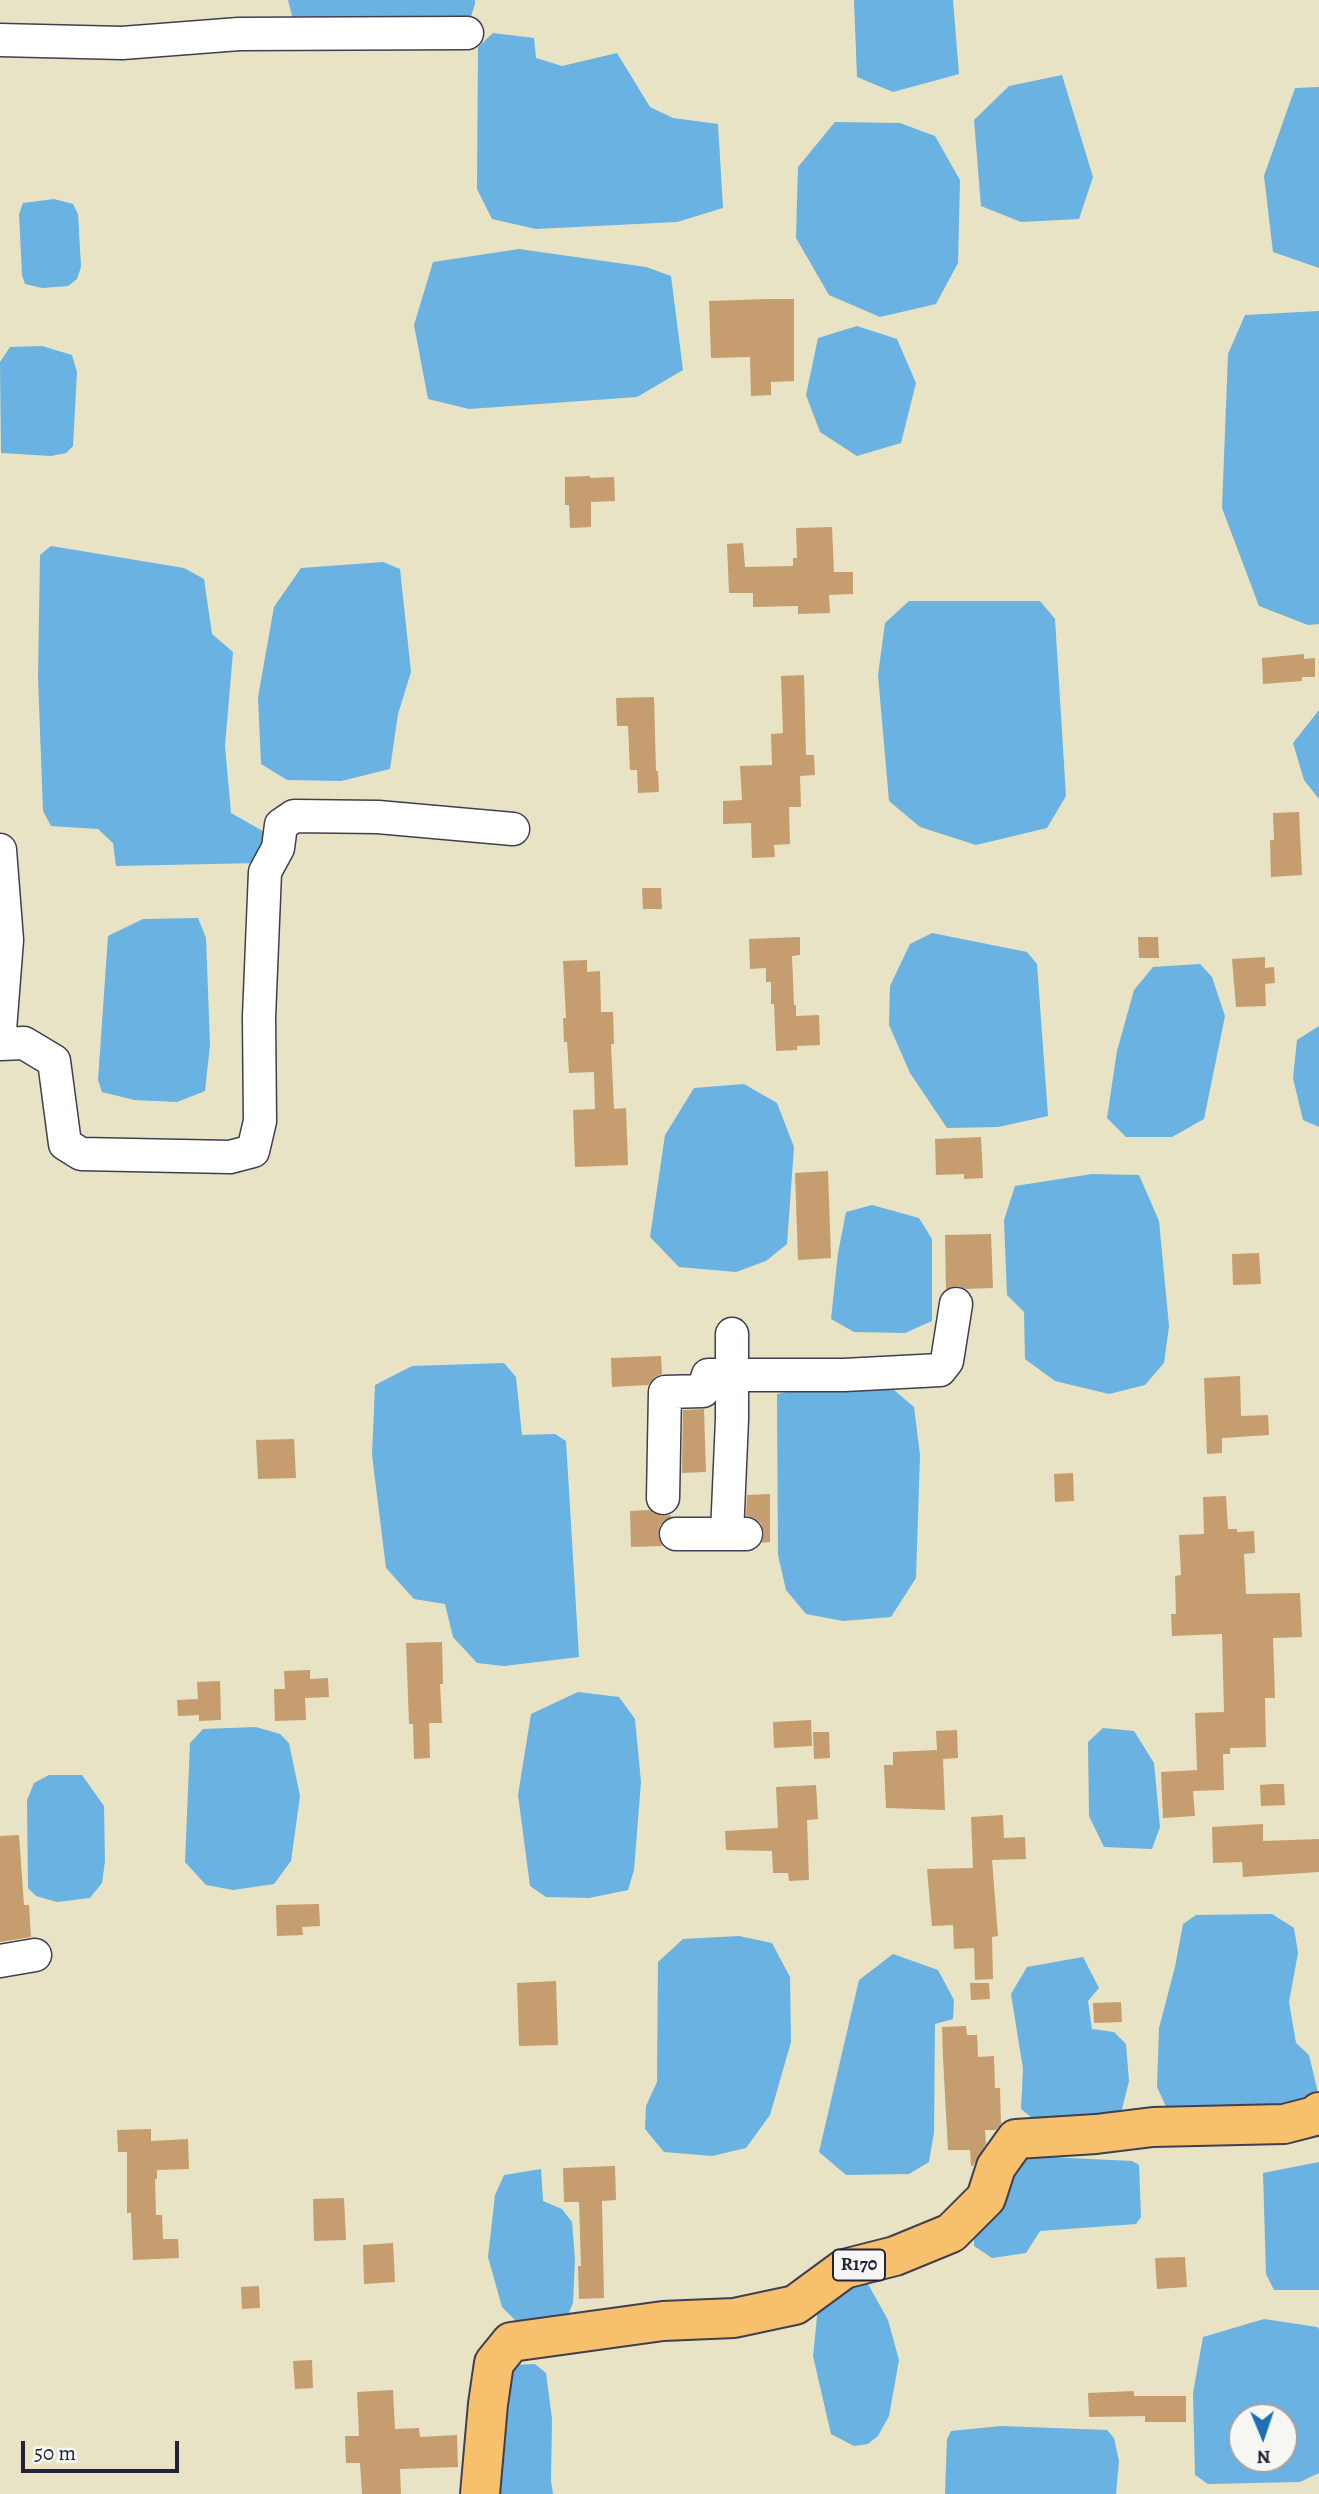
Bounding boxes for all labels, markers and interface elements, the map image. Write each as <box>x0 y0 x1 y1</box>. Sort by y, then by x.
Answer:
road number: R170 <box>833 2250 885 2280</box>
north arrow <box>1228 2403 1298 2473</box>
scale bar <box>24 2428 182 2472</box>
text: 50 m <box>34 2439 76 2467</box>
text: N <box>1256 2444 1271 2470</box>

